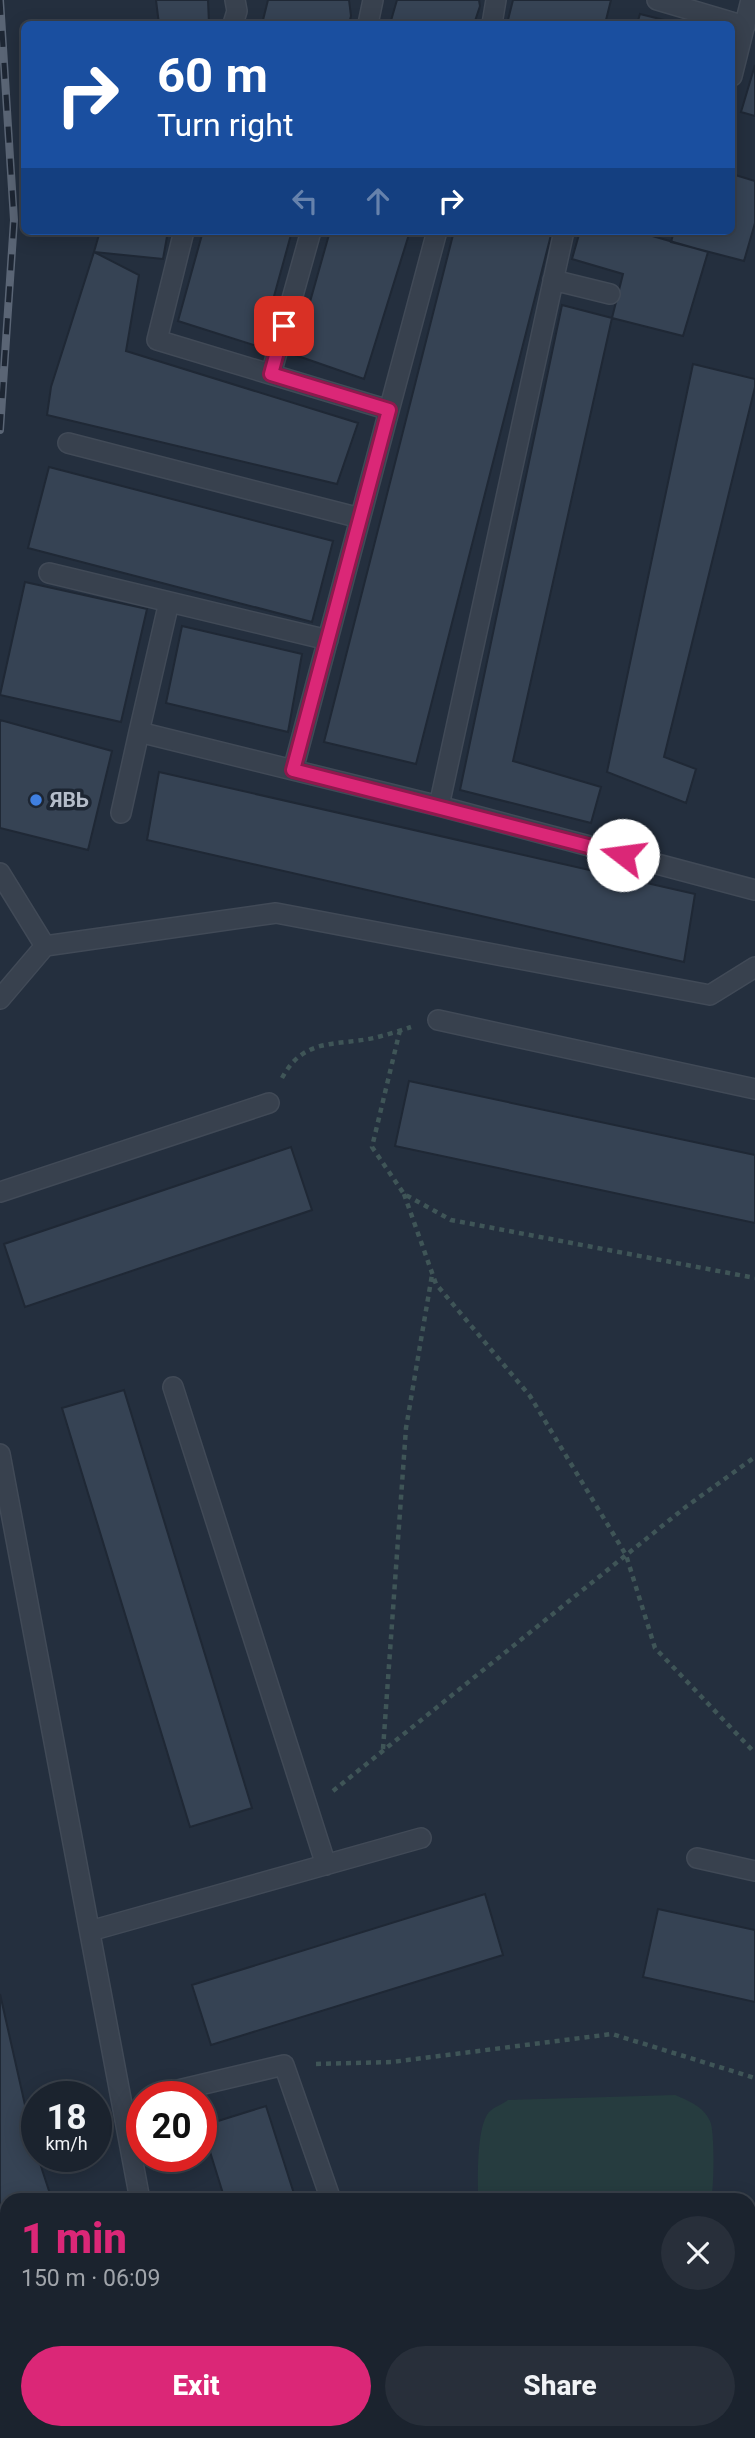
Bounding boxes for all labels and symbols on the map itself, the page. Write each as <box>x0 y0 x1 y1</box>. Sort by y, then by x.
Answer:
pin <box>254 296 314 356</box>
place label: ЯВЬ <box>49 788 89 812</box>
marker: ЯВЬ <box>28 792 44 808</box>
position arrow <box>586 818 660 892</box>
speed limit sign: 20 <box>126 2081 217 2172</box>

